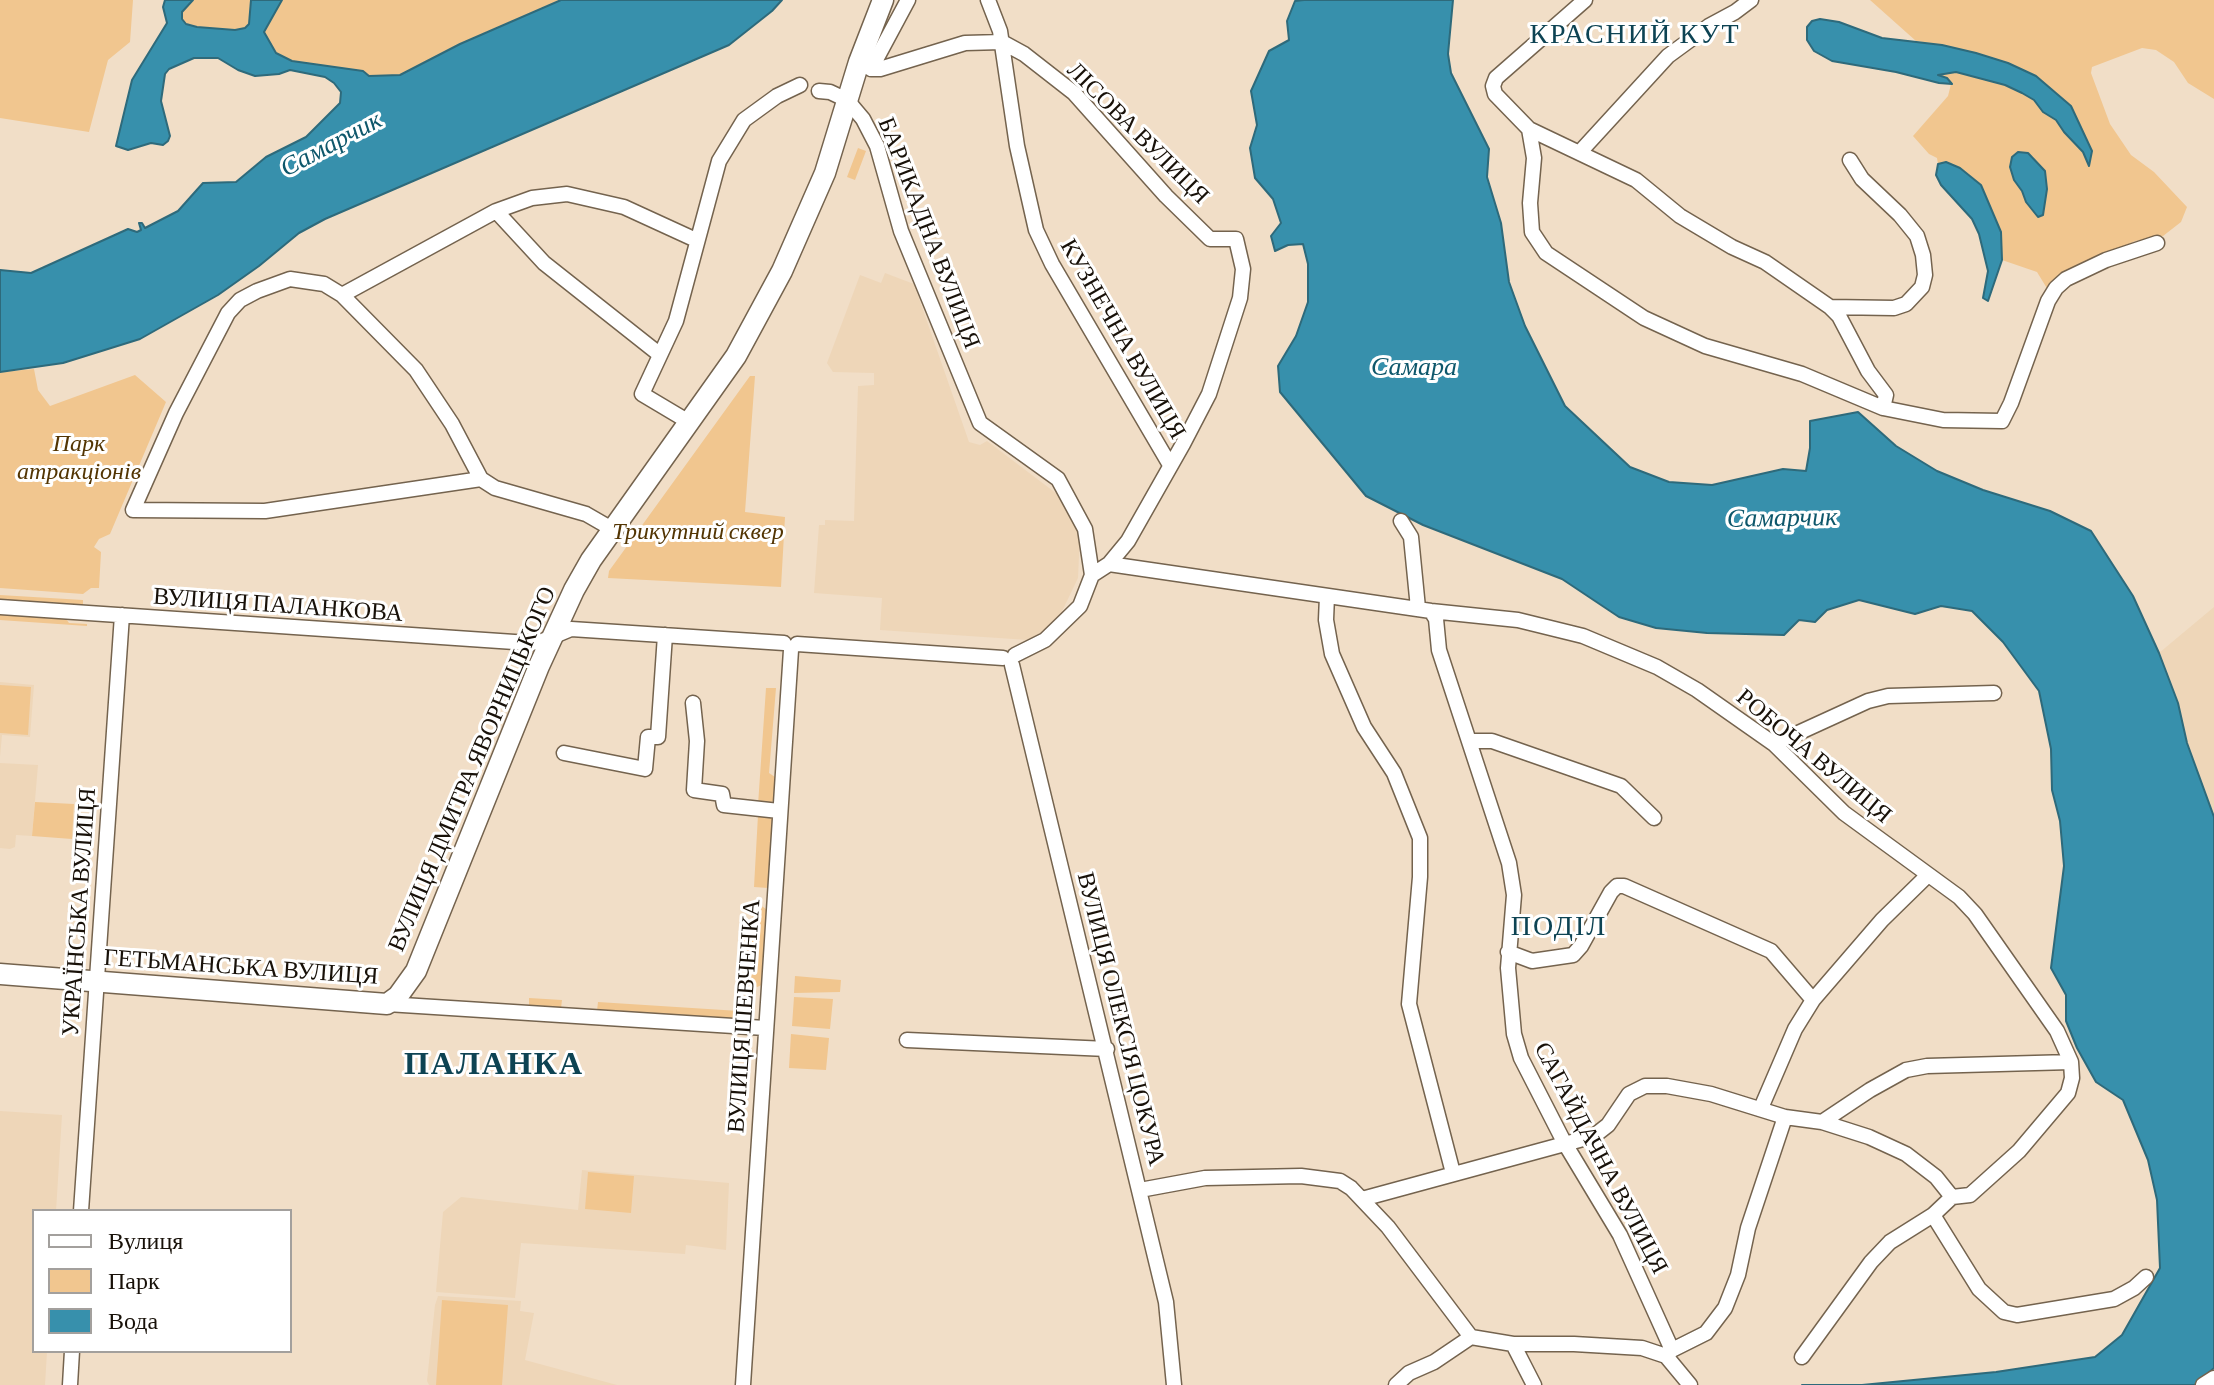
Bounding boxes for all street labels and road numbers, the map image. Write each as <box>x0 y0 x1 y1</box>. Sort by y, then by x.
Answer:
street label: ЛІСОВА ВУЛИЦЯ <box>1061 56 1215 210</box>
street label: БАРИКАДНА ВУЛИЦЯ <box>872 113 986 353</box>
street label: КУЗНЕЧНА ВУЛИЦЯ <box>1054 234 1192 444</box>
street label: ВУЛИЦЯ ПАЛАНКОВА <box>152 582 404 628</box>
street label: ВУЛИЦЯ ДМИТРА ЯВОРНИЦЬКОГО <box>382 582 562 956</box>
street label: РОБОЧА ВУЛИЦЯ <box>1730 683 1898 829</box>
street label: УКРАЇНСЬКА ВУЛИЦЯ <box>56 787 102 1037</box>
street label: ВУЛИЦЯ ОЛЕКСІЯ ЦОКУРА <box>1071 869 1171 1169</box>
street label: ВУЛИЦЯ ШЕВЧЕНКА <box>721 898 767 1134</box>
street label: ГЕТЬМАНСЬКА ВУЛИЦЯ <box>103 943 379 991</box>
street label: САГАЙДАЧНА ВУЛИЦЯ <box>1528 1037 1674 1279</box>

